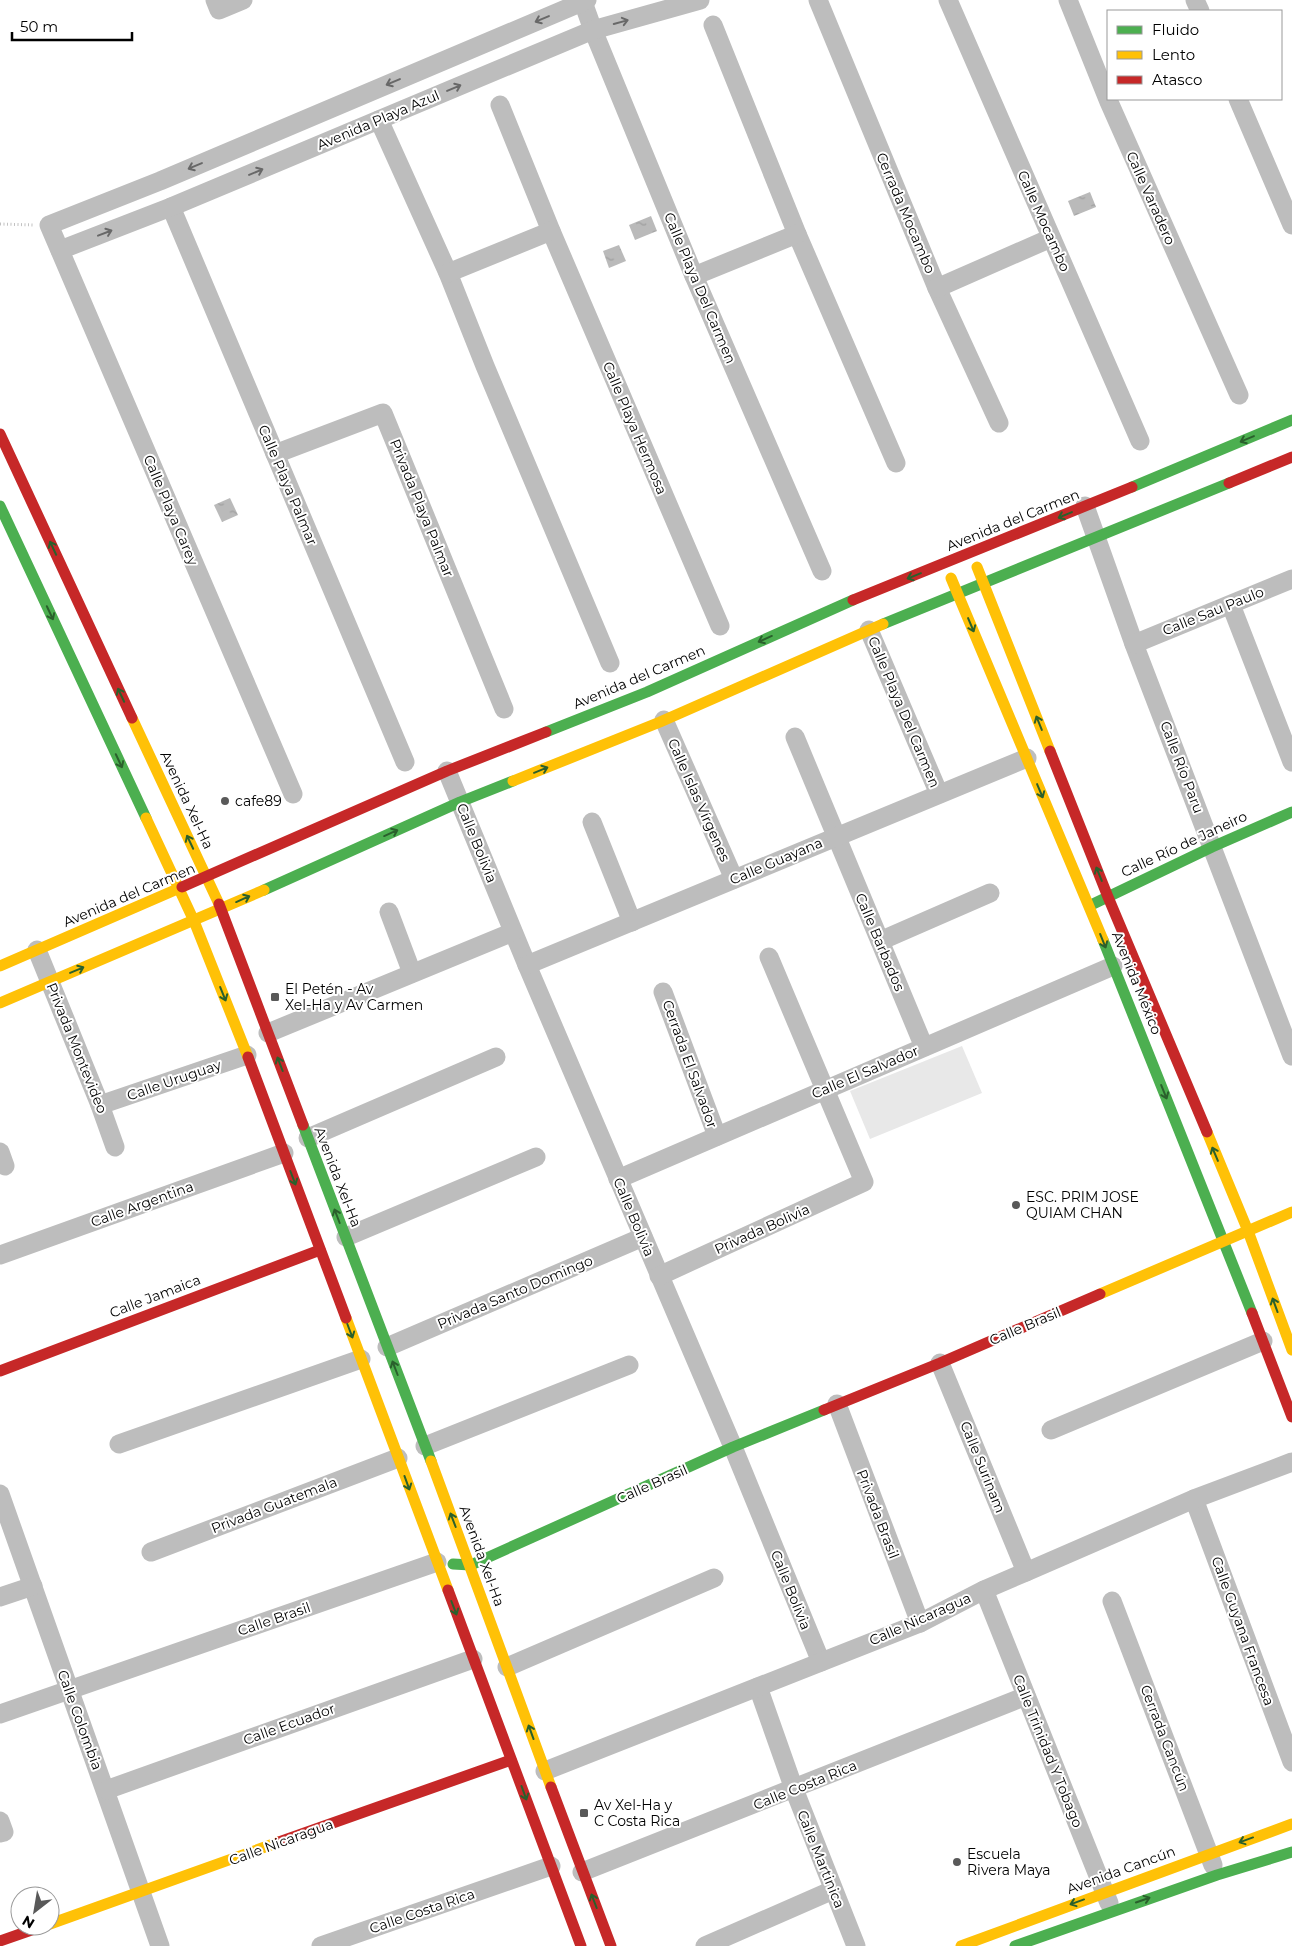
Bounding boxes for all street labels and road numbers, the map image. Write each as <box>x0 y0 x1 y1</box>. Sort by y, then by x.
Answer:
street label: Avenida Playa Azul <box>314 86 442 154</box>
street label: Calle Varadero <box>1122 148 1180 248</box>
street label: Cerrada Mocambo <box>872 150 940 276</box>
street label: Calle Mocambo <box>1014 167 1075 275</box>
street label: Calle Playa Del Carmen <box>660 210 740 366</box>
street label: Calle Playa Hermosa <box>599 359 671 497</box>
street label: Calle Playa Palmar <box>254 422 322 548</box>
street label: Privada Playa Palmar <box>386 436 458 580</box>
street label: Calle Playa Carey <box>140 452 203 568</box>
street label: Avenida del Carmen <box>944 485 1082 555</box>
street label: Calle Sau Paulo <box>1160 582 1267 640</box>
street label: Calle Playa Del Carmen <box>864 634 944 790</box>
street label: Avenida del Carmen <box>570 641 708 713</box>
street label: Calle Río Paru <box>1156 718 1208 816</box>
street label: Calle Islas Vírgenes <box>664 736 734 864</box>
street label: Avenida Xel-Ha <box>156 748 218 852</box>
street label: Calle Bolivia <box>453 801 501 885</box>
street label: Calle Río de Janeiro <box>1118 807 1250 881</box>
street label: Calle Guayana <box>727 833 825 889</box>
street label: Avenida del Carmen <box>60 859 198 931</box>
street label: Calle Barbados <box>851 890 909 994</box>
street label: Avenida México <box>1108 929 1166 1037</box>
street label: Privada Montevideo <box>43 980 112 1116</box>
street label: Cerrada El Salvador <box>658 997 722 1131</box>
street label: Calle El Salvador <box>809 1041 922 1103</box>
street label: Calle Uruguay <box>125 1055 224 1105</box>
street label: Avenida Xel-Ha <box>311 1124 365 1230</box>
street label: Calle Bolivia <box>609 1175 659 1259</box>
street label: Calle Argentina <box>88 1177 196 1231</box>
street label: Privada Bolivia <box>712 1200 812 1258</box>
street label: Privada Santo Domingo <box>435 1251 596 1333</box>
street label: Calle Jamaica <box>107 1270 203 1322</box>
street label: Calle Brasil <box>987 1303 1063 1349</box>
street label: Calle Surinam <box>956 1418 1010 1516</box>
street label: Calle Brasil <box>614 1460 690 1508</box>
street label: Privada Brasil <box>853 1467 903 1561</box>
street label: Privada Guatemala <box>208 1473 340 1537</box>
street label: Avenida Xel-Ha <box>455 1503 509 1609</box>
street label: Calle Bolivia <box>767 1548 815 1632</box>
street label: Calle Guyana Francesa <box>1208 1554 1278 1708</box>
street label: Calle Nicaragua <box>866 1588 974 1650</box>
street label: Calle Brasil <box>235 1598 313 1640</box>
street label: Calle Colombia <box>54 1668 106 1772</box>
street label: Calle Trinidad Y Tobago <box>1009 1672 1087 1830</box>
street label: Cerrada Cancún <box>1136 1682 1194 1794</box>
street label: Calle Ecuador <box>241 1699 338 1749</box>
street label: Calle Costa Rica <box>750 1756 860 1814</box>
street label: Calle Martinica <box>793 1807 849 1911</box>
street label: Calle Nicaragua <box>226 1815 336 1869</box>
street label: Avenida Cancún <box>1064 1842 1178 1898</box>
street label: Calle Costa Rica <box>367 1885 477 1937</box>

